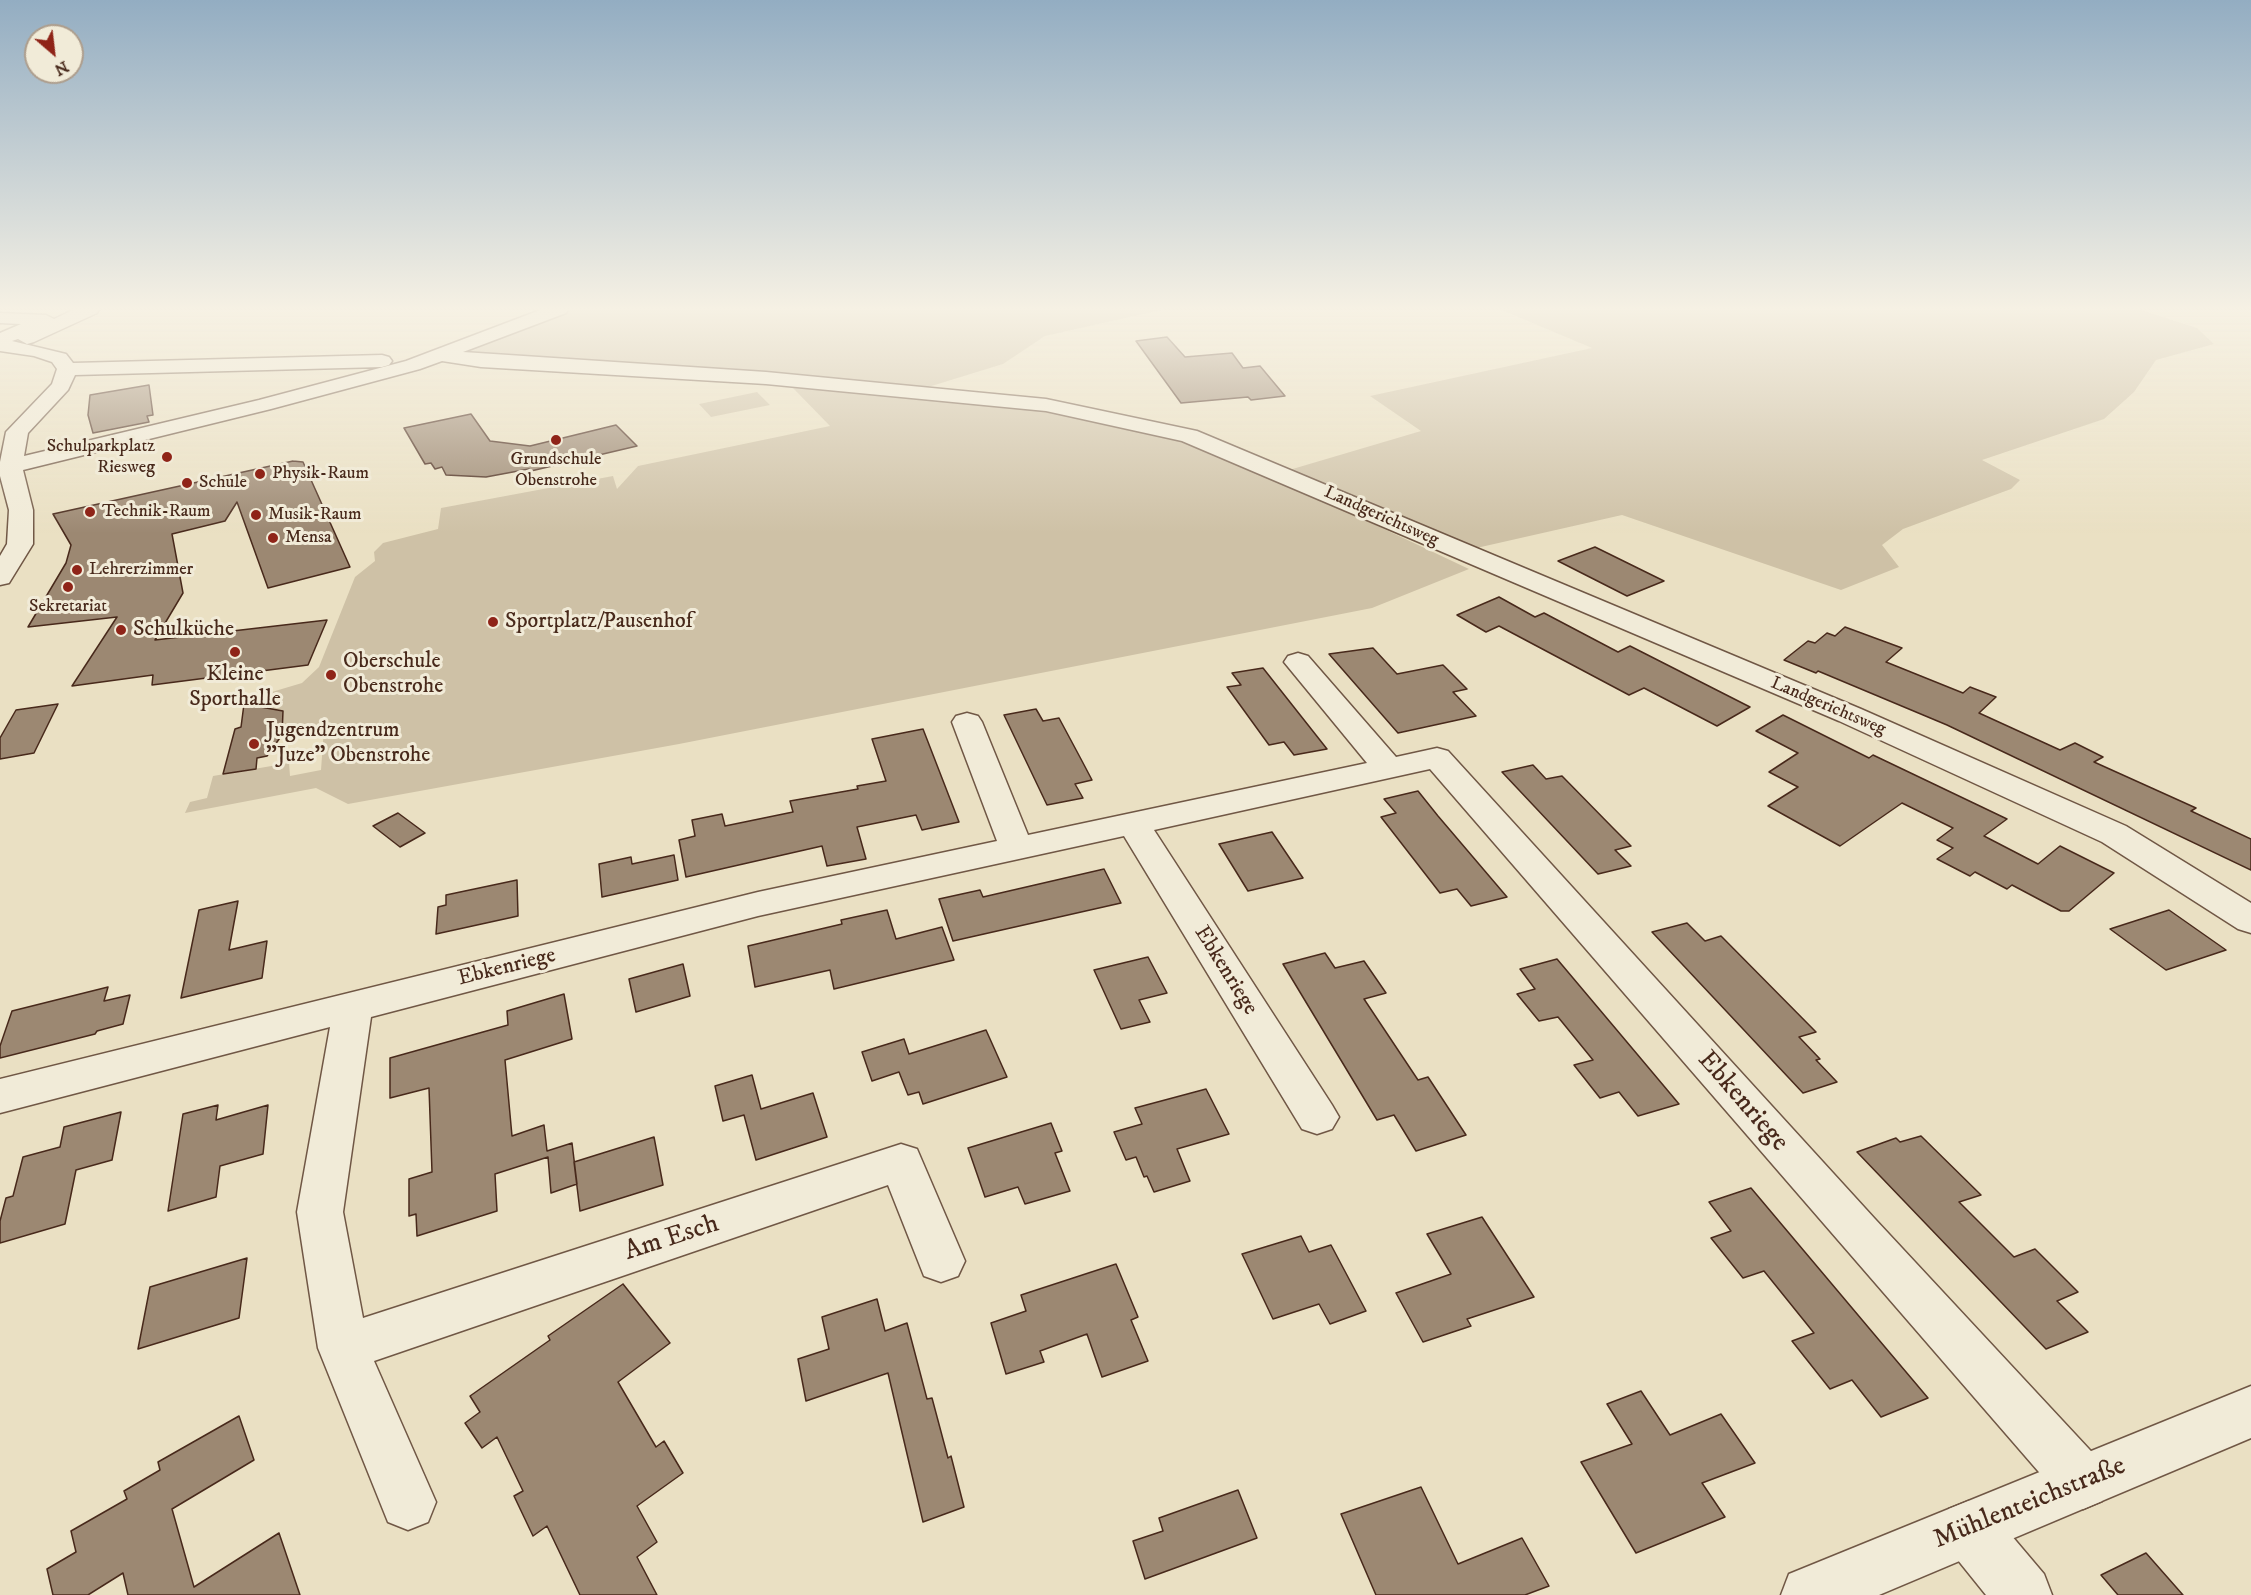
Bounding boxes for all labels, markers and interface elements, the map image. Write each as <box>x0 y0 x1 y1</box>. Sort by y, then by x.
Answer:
north arrow <box>24 24 84 84</box>
text: N <box>51 56 72 80</box>
marker: Grundschule Obenstrohe <box>549 433 563 447</box>
place label: Schulparkplatz Riesweg <box>47 436 155 478</box>
place label: Grundschule Obenstrohe <box>511 449 601 492</box>
marker: Schulparkplatz Riesweg <box>160 450 174 464</box>
place label: Physik-Raum <box>272 463 369 485</box>
marker: Physik-Raum <box>253 467 267 481</box>
place label: Schule <box>199 472 247 494</box>
marker: Schule <box>180 476 194 490</box>
street label: Landgerichtsweg <box>1320 482 1442 552</box>
place label: Technik-Raum <box>102 501 211 523</box>
place label: Musik-Raum <box>268 504 362 526</box>
marker: Technik-Raum <box>83 505 97 519</box>
marker: Musik-Raum <box>249 508 263 522</box>
place label: Mensa <box>285 527 332 549</box>
marker: Mensa <box>266 531 280 545</box>
place label: Lehrerzimmer <box>89 559 193 581</box>
marker: Lehrerzimmer <box>70 563 84 577</box>
marker: Sekretariat <box>61 580 75 594</box>
place label: Sekretariat <box>29 596 107 618</box>
place label: Sportplatz/Pausenhof <box>505 609 693 635</box>
marker: Sportplatz/Pausenhof <box>486 615 500 629</box>
place label: Schulküche <box>133 617 234 643</box>
marker: Schulküche <box>114 623 128 637</box>
marker: Kleine Sporthalle <box>228 645 242 659</box>
place label: Oberschule Obenstrohe <box>343 649 443 700</box>
place label: Kleine Sporthalle <box>189 662 281 714</box>
marker: Oberschule Obenstrohe <box>324 668 338 682</box>
street label: Landgerichtsweg <box>1767 673 1889 741</box>
place label: Jugendzentrum "Juze" Obenstrohe <box>266 718 430 770</box>
marker: Jugendzentrum "Juze" Obenstrohe <box>247 737 261 751</box>
street label: Ebkenriege <box>1187 922 1263 1020</box>
street label: Ebkenriege <box>455 943 559 993</box>
street label: Ebkenriege <box>1690 1045 1794 1159</box>
street label: Am Esch <box>621 1209 723 1269</box>
street label: Mühlenteichstraße <box>1929 1451 2131 1557</box>

